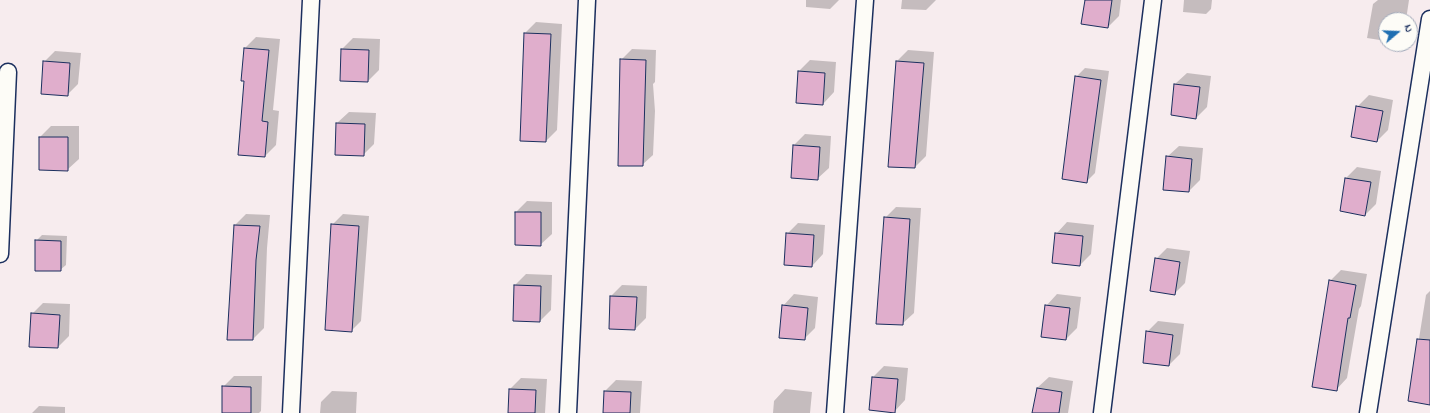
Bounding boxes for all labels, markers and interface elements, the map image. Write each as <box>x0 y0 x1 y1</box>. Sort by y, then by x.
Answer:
north arrow <box>1378 12 1418 52</box>
text: N <box>1400 22 1417 35</box>

